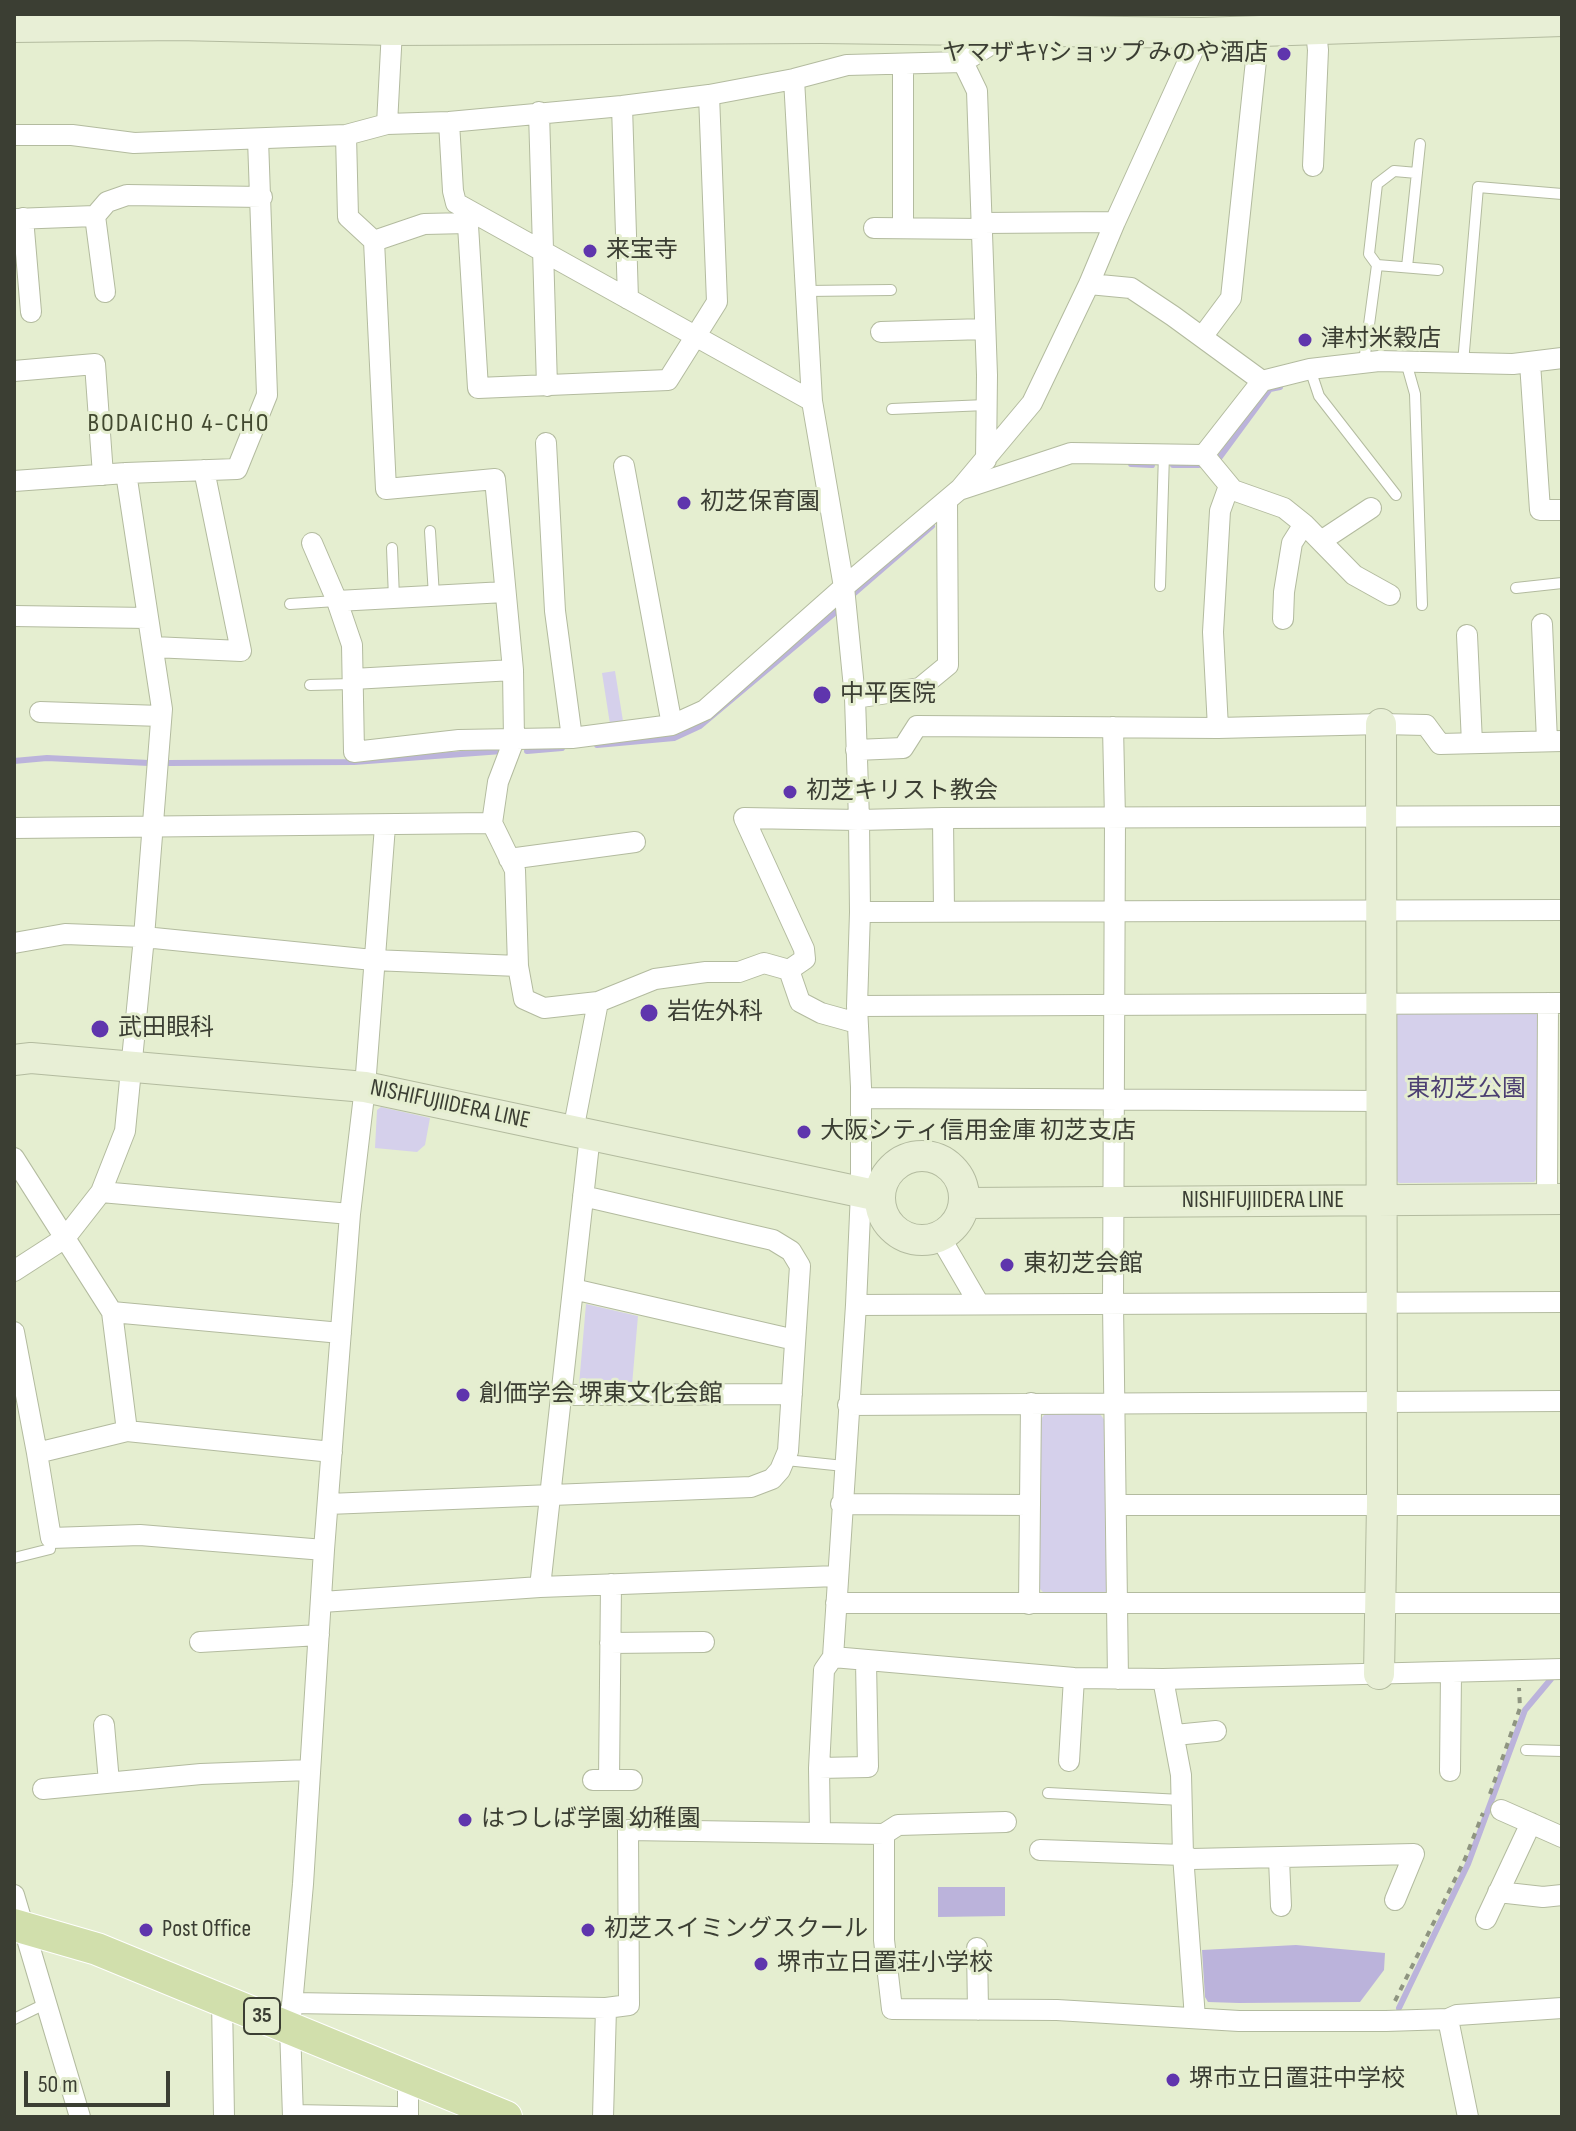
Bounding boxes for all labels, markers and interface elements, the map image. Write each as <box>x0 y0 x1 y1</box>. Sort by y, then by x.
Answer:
place label: ヤマザキYショップ みのや酒店 <box>942 40 1268 68</box>
marker: ヤマザキYショップ みのや酒店 <box>1275 45 1293 63</box>
place label: 来宝寺 <box>606 237 678 265</box>
marker: 来宝寺 <box>581 242 599 260</box>
place label: 津村米穀店 <box>1321 326 1441 354</box>
marker: 津村米穀店 <box>1296 331 1314 349</box>
district label: BODAICHO 4-CHO <box>87 408 271 440</box>
place label: 初芝保育園 <box>700 489 820 517</box>
marker: 初芝保育園 <box>675 494 693 512</box>
place label: 中平医院 <box>840 681 936 709</box>
marker: 中平医院 <box>811 684 833 706</box>
place label: 初芝キリスト教会 <box>806 778 998 806</box>
marker: 初芝キリスト教会 <box>781 783 799 801</box>
place label: 岩佐外科 <box>667 999 763 1027</box>
marker: 岩佐外科 <box>638 1002 660 1024</box>
place label: 武田眼科 <box>118 1015 214 1043</box>
marker: 武田眼科 <box>89 1018 111 1040</box>
street label: NISHIFUJIIDERA LINE <box>368 1074 532 1136</box>
park label: 東初芝公園 <box>1406 1076 1526 1104</box>
place label: 大阪シティ信用金庫 初芝支店 <box>820 1118 1136 1146</box>
marker: 大阪シティ信用金庫 初芝支店 <box>795 1123 813 1141</box>
street label: NISHIFUJIIDERA LINE <box>1182 1187 1344 1215</box>
place label: 東初芝会館 <box>1023 1251 1143 1279</box>
marker: 東初芝会館 <box>998 1256 1016 1274</box>
place label: 創価学会 堺東文化会館 <box>479 1381 723 1409</box>
marker: 創価学会 堺東文化会館 <box>454 1386 472 1404</box>
place label: はつしば学園 幼稚園 <box>481 1806 701 1834</box>
marker: はつしば学園 幼稚園 <box>456 1811 474 1829</box>
place label: Post Office <box>162 1916 251 1944</box>
place label: 初芝スイミングスクール <box>604 1916 868 1944</box>
marker: Post Office <box>137 1921 155 1939</box>
marker: 初芝スイミングスクール <box>579 1921 597 1939</box>
place label: 堺市立日置荘小学校 <box>777 1950 993 1978</box>
marker: 堺市立日置荘小学校 <box>752 1955 770 1973</box>
road number: 35 <box>244 1998 280 2034</box>
scale bar <box>28 2055 174 2105</box>
place label: 堺市立日置荘中学校 <box>1189 2066 1405 2094</box>
text: 50 m <box>38 2070 78 2099</box>
marker: 堺市立日置荘中学校 <box>1164 2071 1182 2089</box>

